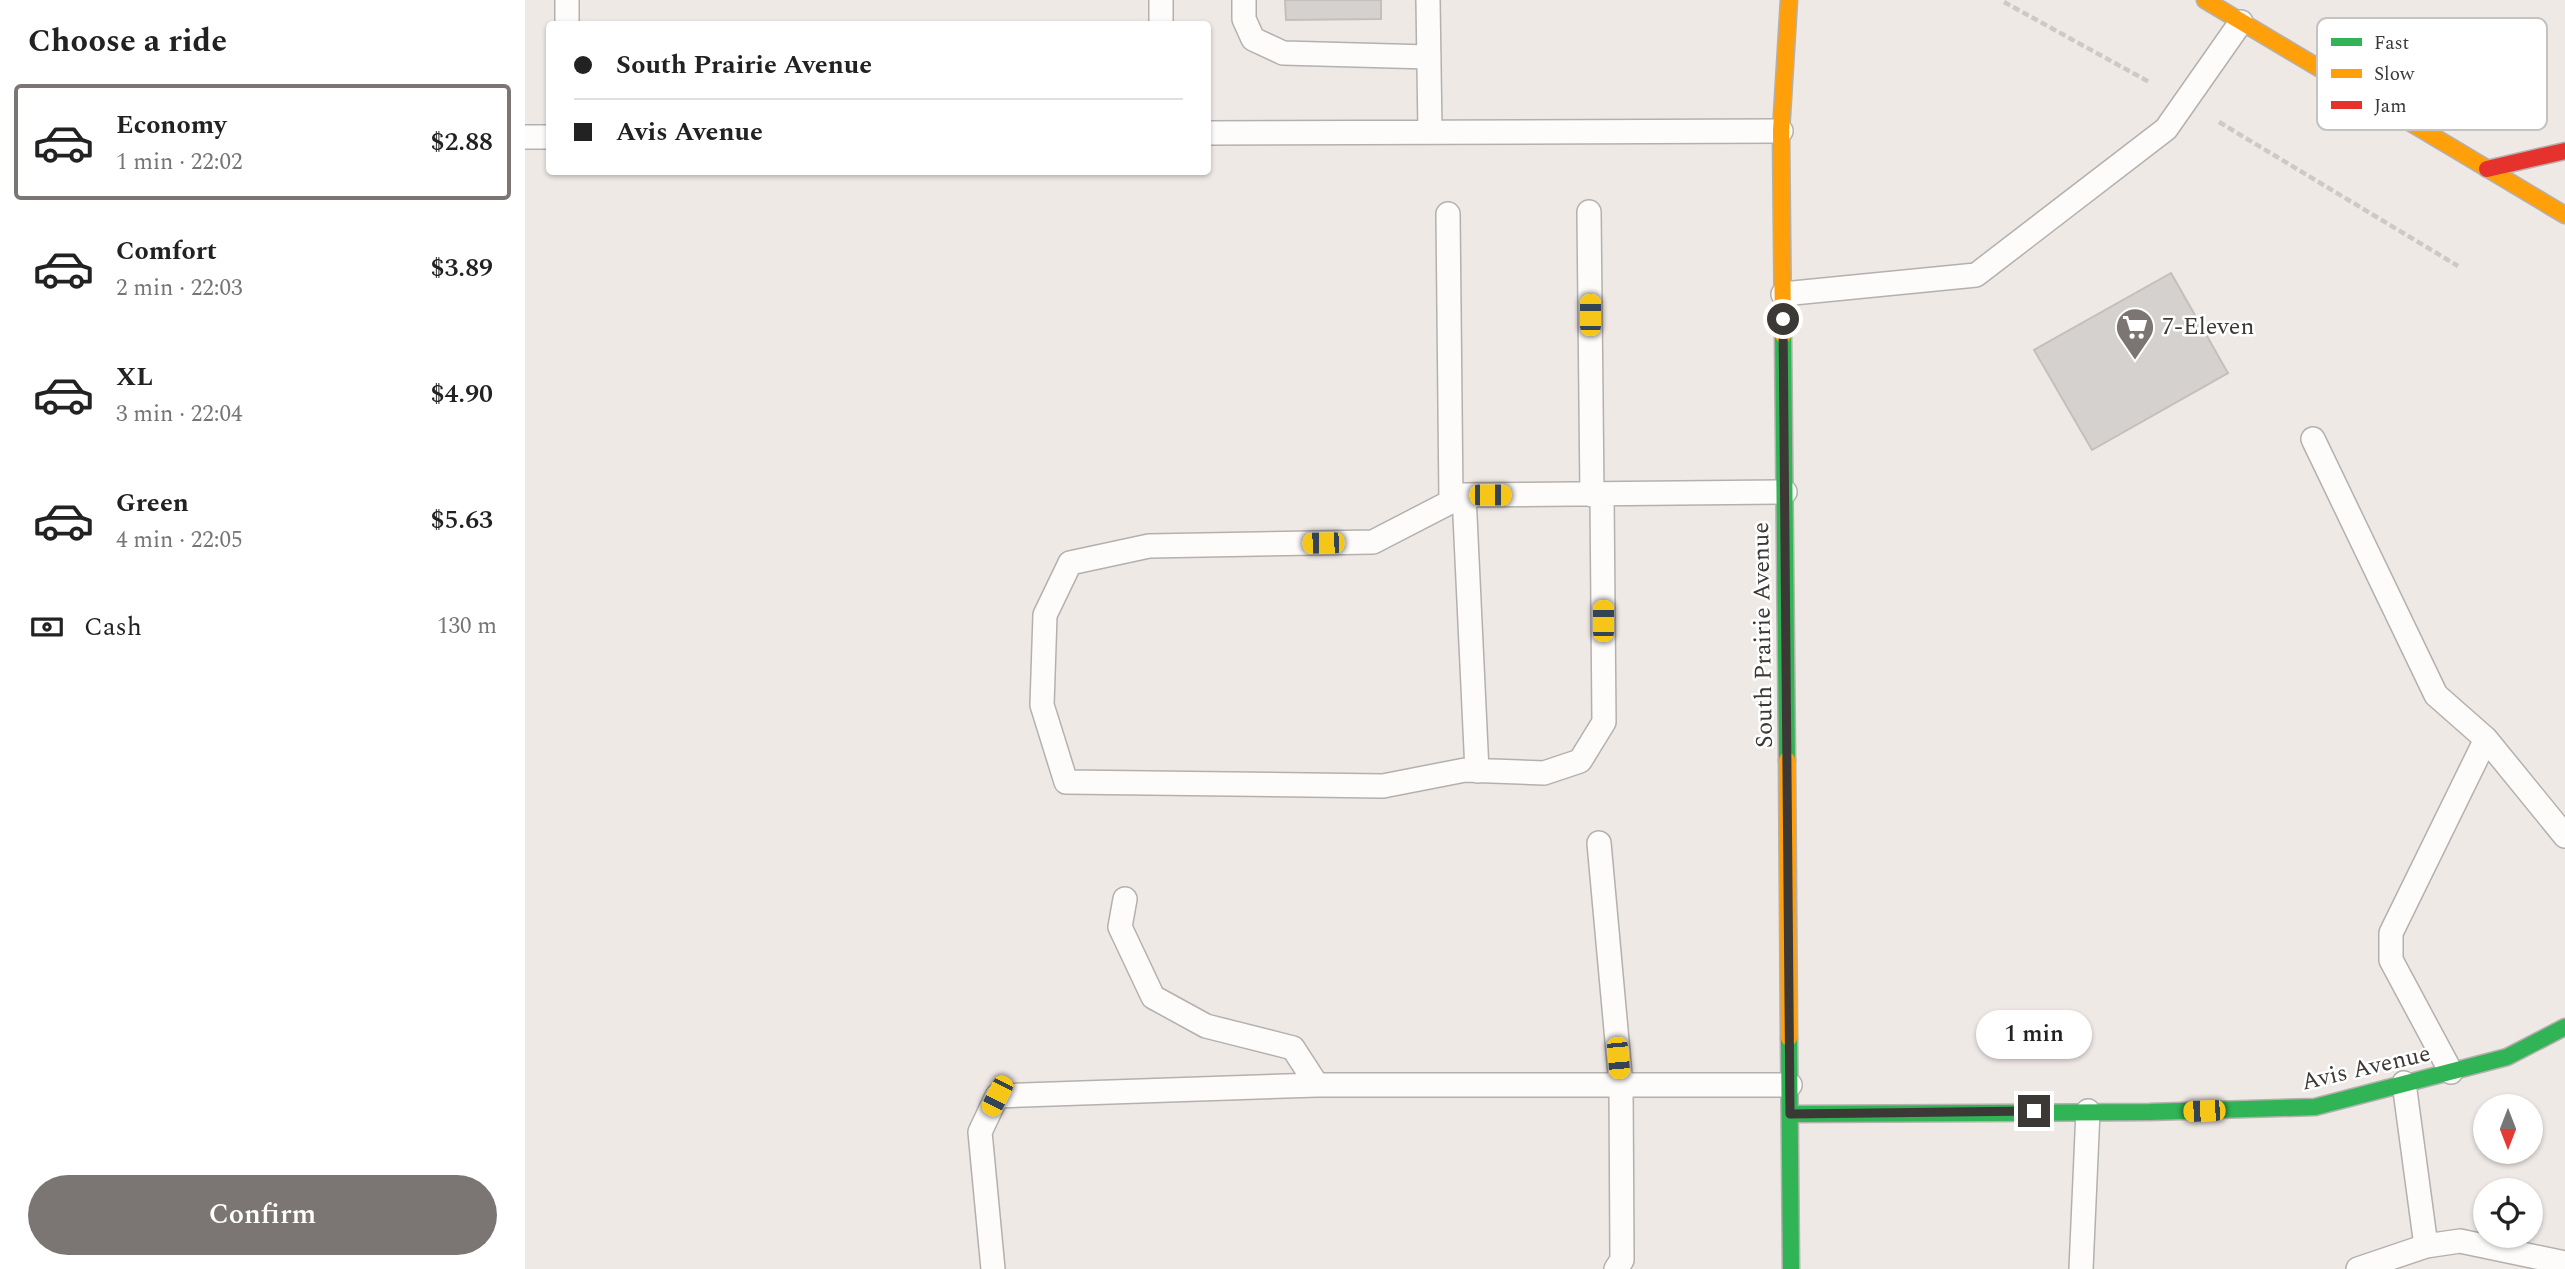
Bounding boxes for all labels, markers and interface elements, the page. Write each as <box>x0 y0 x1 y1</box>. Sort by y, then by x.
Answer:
text: Choose a ride <box>28 17 227 66</box>
legend <box>2317 18 2547 130</box>
text: Fast <box>2374 29 2410 58</box>
text: South Prairie Avenue <box>616 45 872 85</box>
text: Slow <box>2374 60 2415 89</box>
text: Jam <box>2374 92 2406 121</box>
text: Economy <box>116 105 226 145</box>
icon: car <box>32 111 95 174</box>
text: Avis Avenue <box>616 112 763 152</box>
text: $2.88 <box>430 122 493 162</box>
text: 1 min · 22:02 <box>116 145 243 180</box>
text: Comfort <box>116 231 217 271</box>
icon: car <box>32 237 95 300</box>
text: $3.89 <box>430 248 493 288</box>
text: 2 min · 22:03 <box>116 271 243 306</box>
car <box>1580 294 1601 336</box>
route start <box>1767 303 1799 335</box>
supermarket icon: 7-Eleven <box>2114 306 2156 361</box>
place label: 7-Eleven <box>2162 309 2254 345</box>
text: XL <box>116 357 153 397</box>
icon: car <box>32 363 95 426</box>
text: $4.90 <box>430 374 493 414</box>
text: 3 min · 22:04 <box>116 397 243 432</box>
text: Green <box>116 483 189 523</box>
car <box>1470 485 1512 506</box>
icon: car <box>32 489 95 552</box>
text: $5.63 <box>430 500 493 540</box>
street label: South Prairie Avenue <box>1743 522 1783 748</box>
text: 4 min · 22:05 <box>116 523 243 558</box>
car <box>1302 532 1345 554</box>
car <box>1593 600 1614 642</box>
text: Cash <box>84 607 142 647</box>
icon: cash <box>28 608 66 646</box>
text: 130 m <box>437 609 497 644</box>
callout: 1 min <box>1976 1010 2092 1058</box>
text: 1 min <box>2004 1017 2064 1052</box>
car <box>1606 1036 1631 1080</box>
street label: Avis Avenue <box>2298 1036 2434 1100</box>
car <box>979 1073 1016 1119</box>
north arrow <box>2473 1094 2543 1164</box>
map controls <box>2473 1094 2543 1248</box>
route end <box>2018 1095 2050 1127</box>
car <box>2183 1100 2226 1122</box>
button: Confirm <box>28 1175 497 1255</box>
button: locate <box>2473 1178 2543 1248</box>

